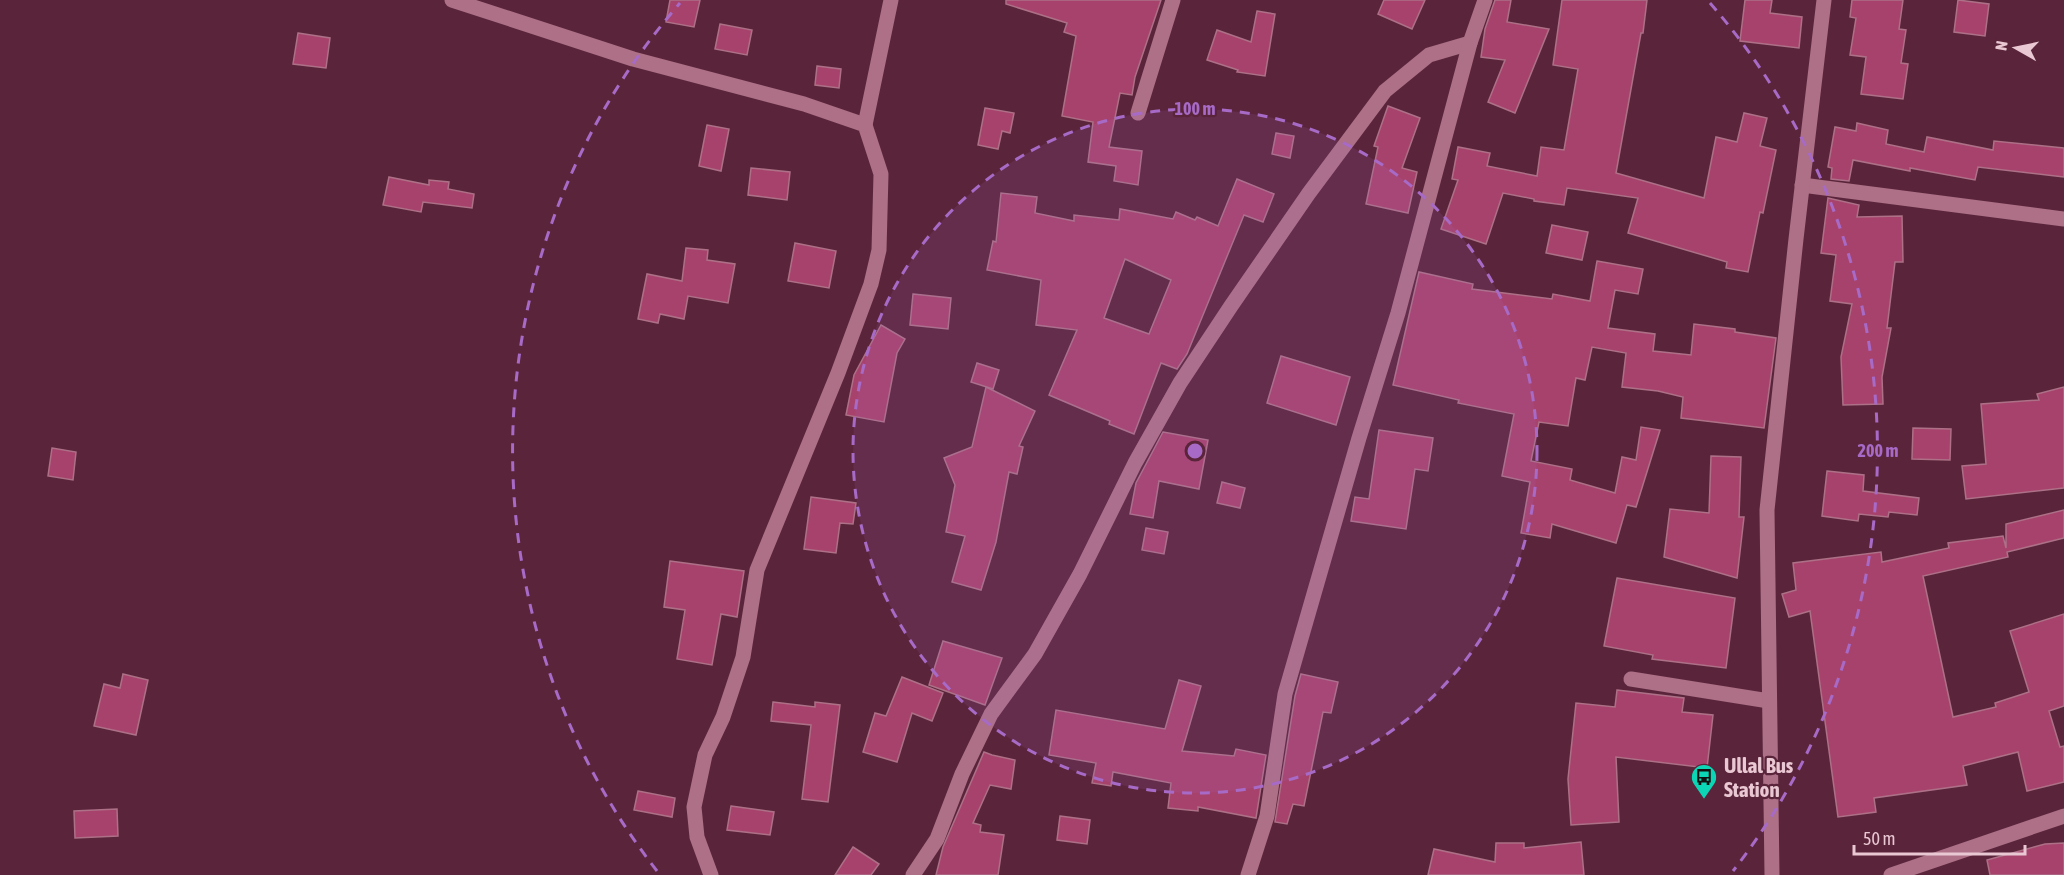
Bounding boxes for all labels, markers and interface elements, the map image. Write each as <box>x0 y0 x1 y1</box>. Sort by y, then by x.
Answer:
north arrow <box>1986 18 2046 78</box>
text: N <box>1992 40 2011 52</box>
text: 100 m <box>1175 98 1215 119</box>
text: 200 m <box>1858 440 1898 461</box>
centre of rings <box>1185 441 1205 461</box>
place label: Ullal Bus Station <box>1724 753 1794 801</box>
bus stop icon: Ullal Bus Station <box>1689 762 1719 800</box>
scale bar <box>1854 818 2025 856</box>
text: 50 m <box>1863 828 1895 849</box>

